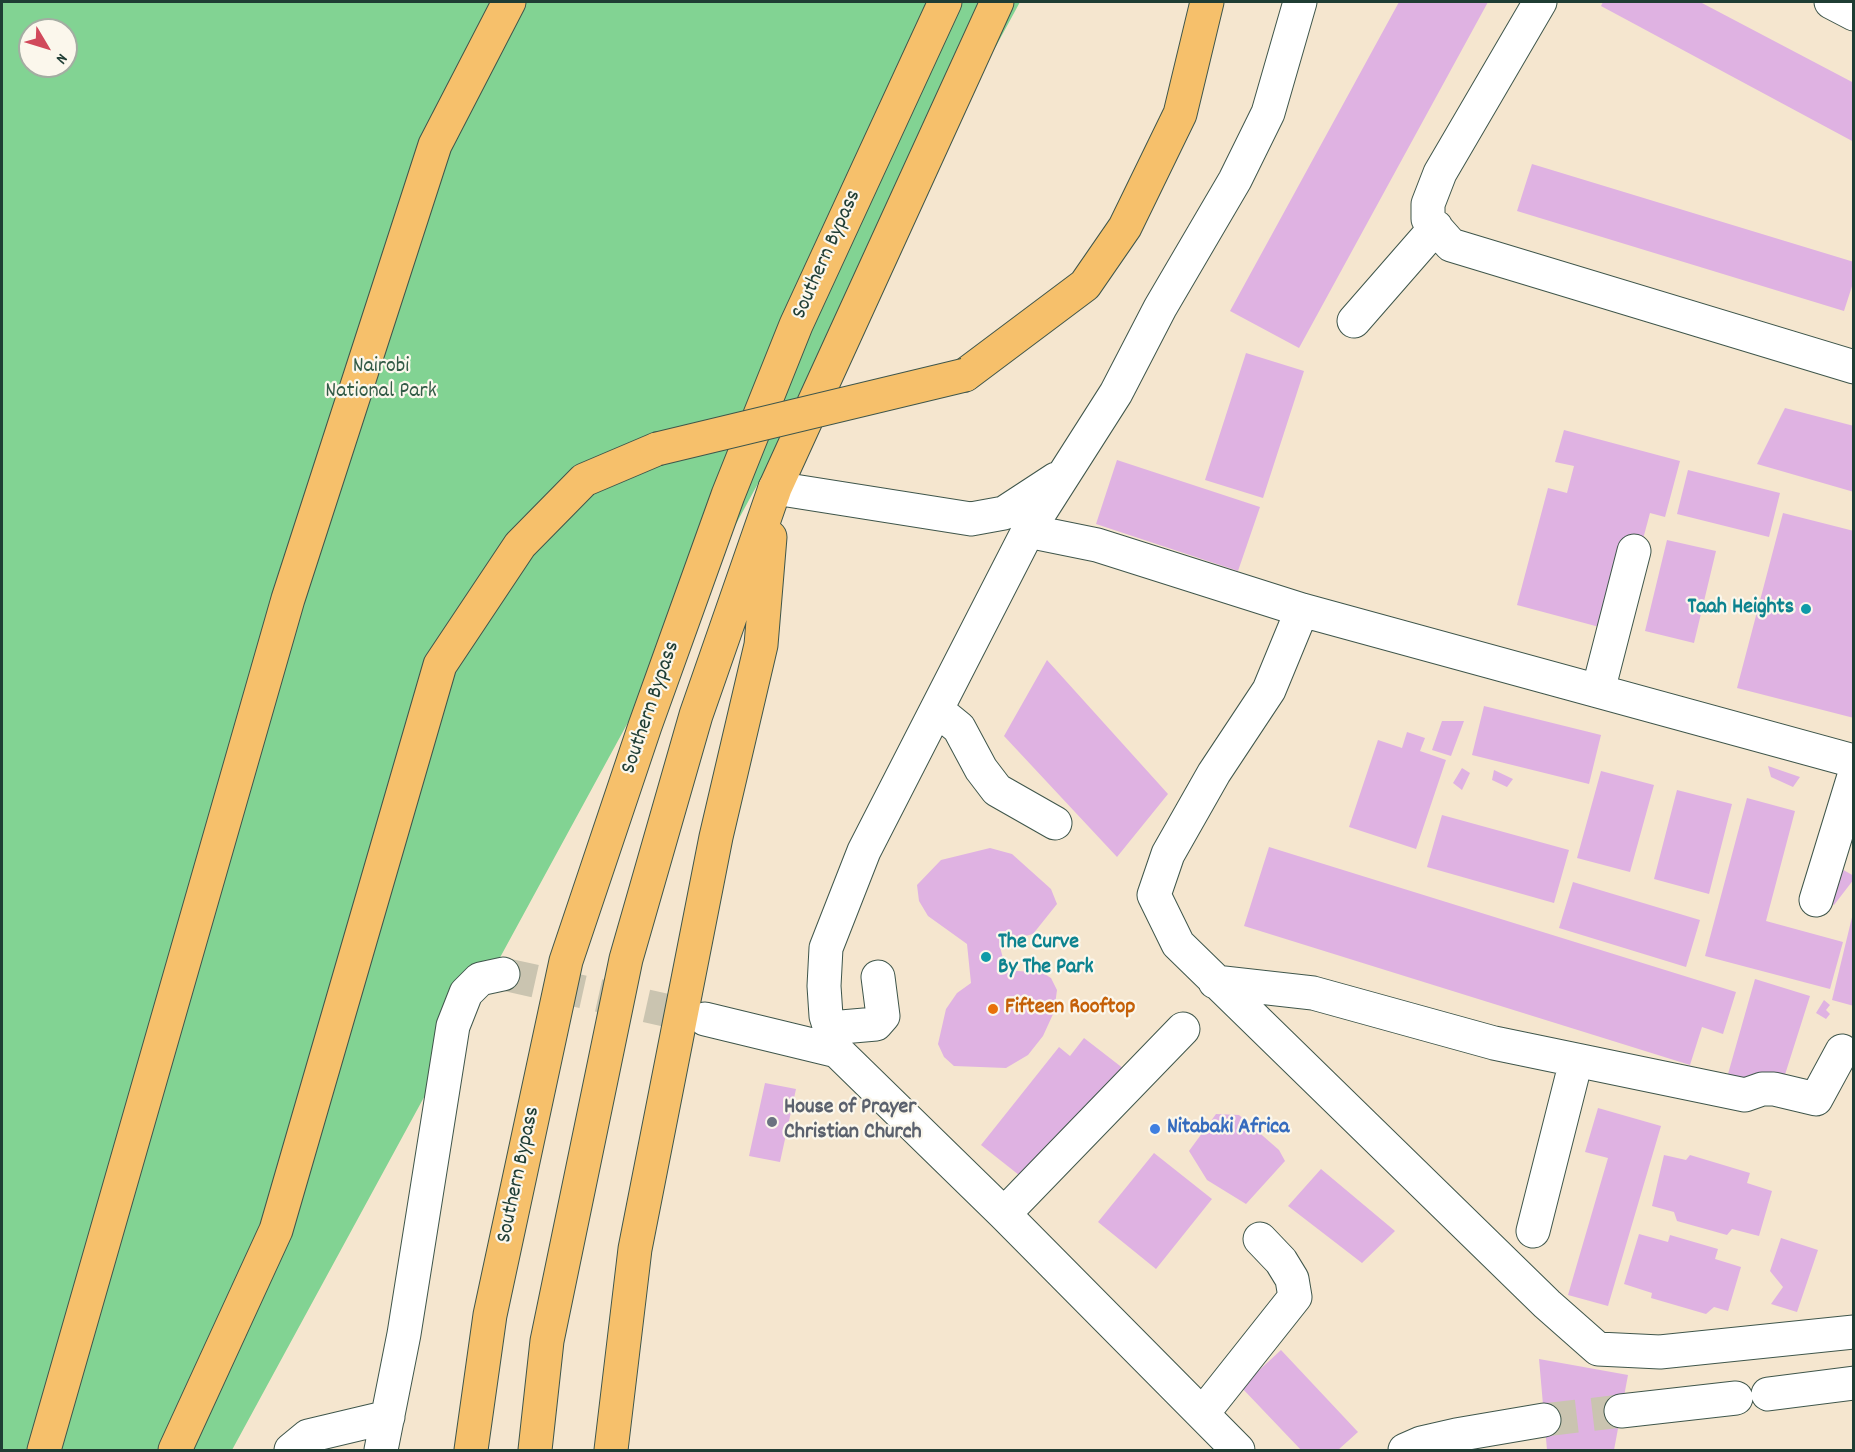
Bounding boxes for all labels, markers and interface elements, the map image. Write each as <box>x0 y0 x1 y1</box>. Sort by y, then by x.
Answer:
north arrow <box>18 18 78 78</box>
text: N <box>50 48 72 68</box>
street label: Southern Bypass <box>788 186 868 324</box>
park label: Nairobi National Park <box>325 355 437 406</box>
place label: Taah Heights <box>1687 596 1794 622</box>
marker: Taah Heights <box>1799 602 1813 616</box>
street label: Southern Bypass <box>617 638 687 778</box>
place label: The Curve By The Park <box>998 931 1093 982</box>
marker: The Curve By The Park <box>979 950 993 964</box>
place label: Fifteen Rooftop <box>1005 996 1135 1022</box>
marker: Fifteen Rooftop <box>986 1002 1000 1016</box>
place label: House of Prayer Christian Church <box>784 1096 922 1148</box>
street label: Southern Bypass <box>493 1105 547 1245</box>
marker: House of Prayer Christian Church <box>765 1115 779 1129</box>
place label: Nitabaki Africa <box>1167 1116 1289 1142</box>
marker: Nitabaki Africa <box>1148 1122 1162 1136</box>

